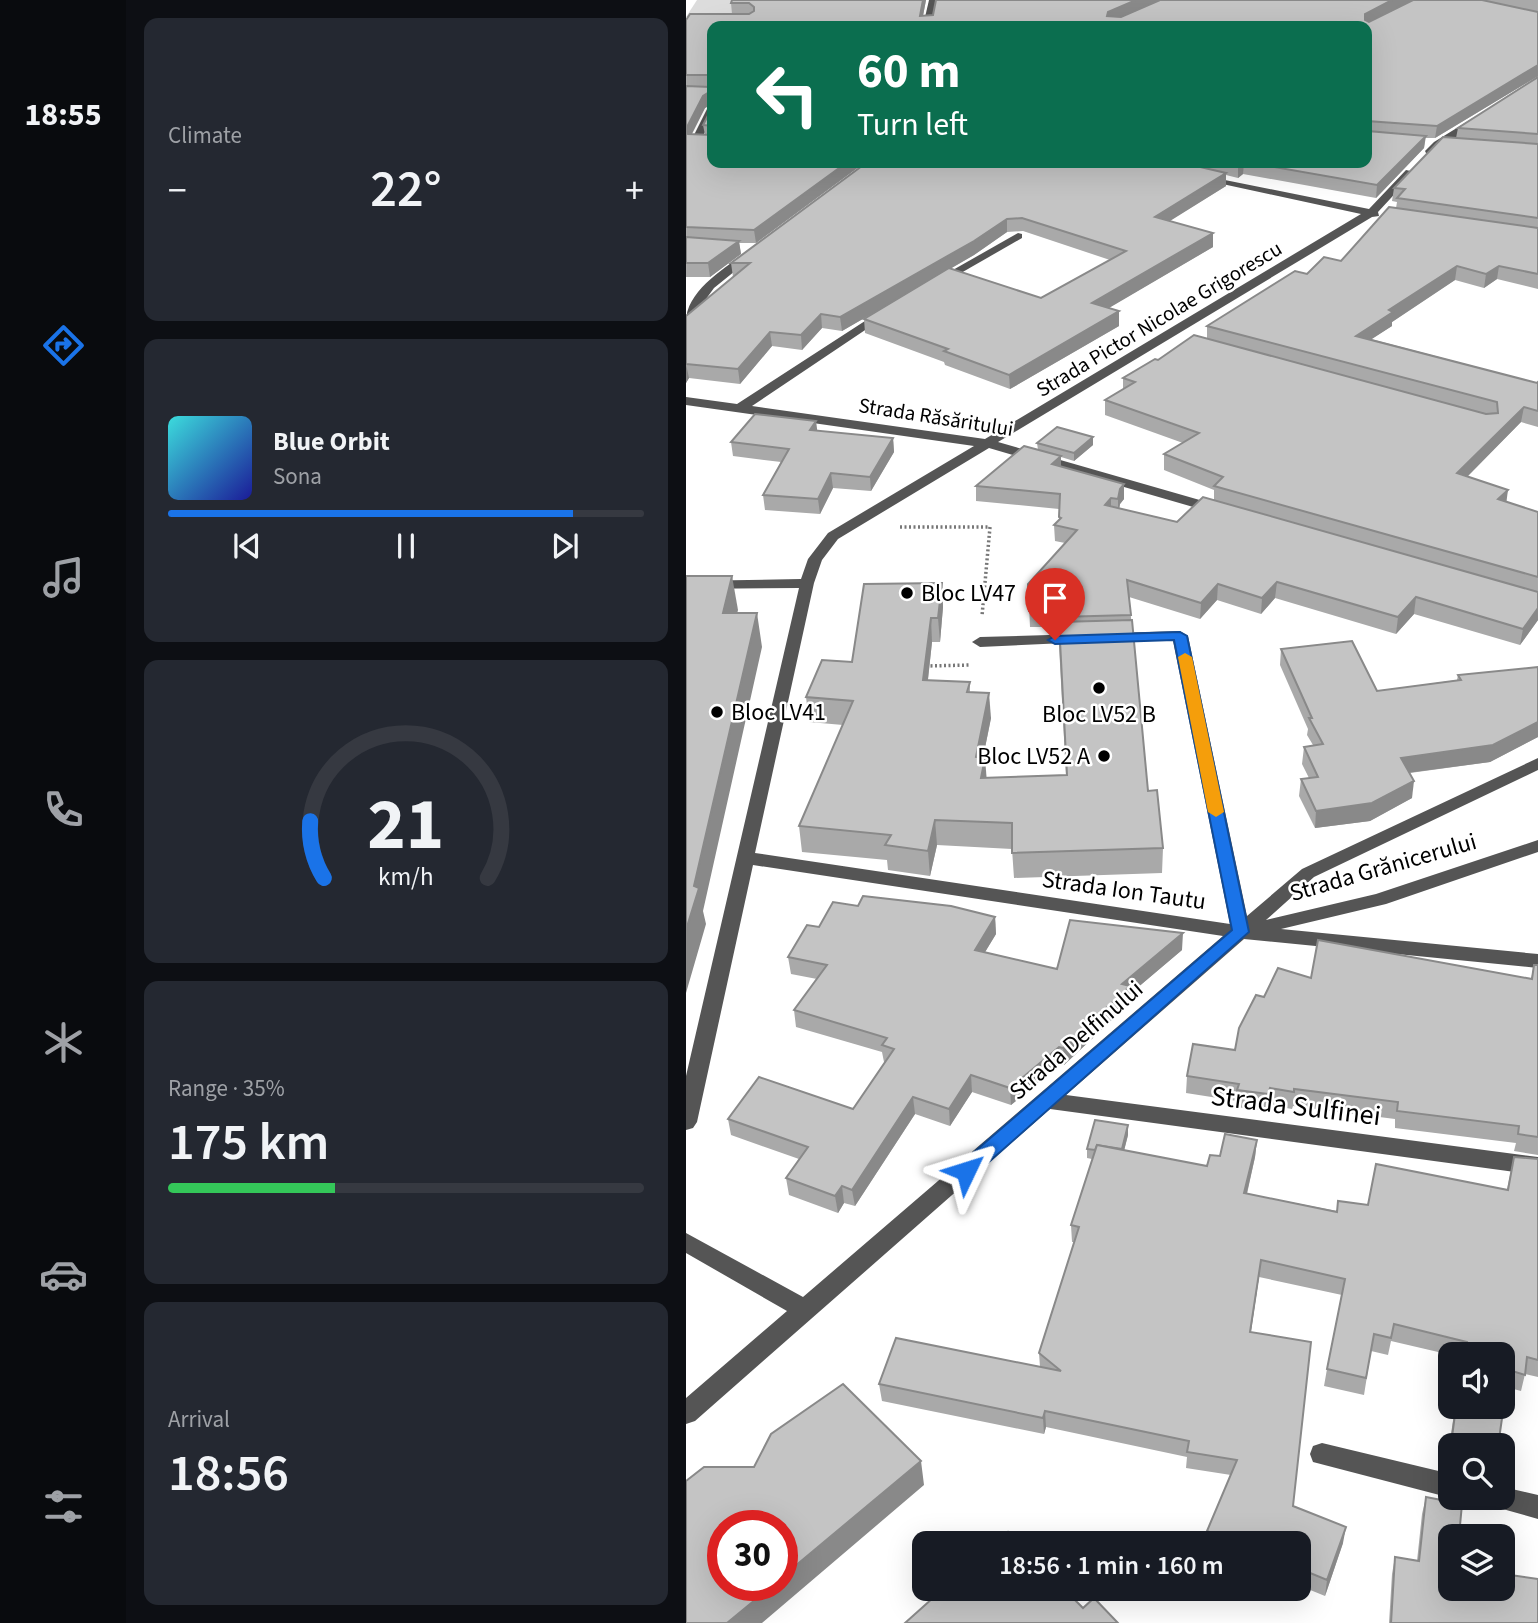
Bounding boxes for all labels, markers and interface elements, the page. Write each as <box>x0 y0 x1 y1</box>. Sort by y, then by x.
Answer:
text: 60 m <box>857 37 961 107</box>
icon: left <box>742 49 833 140</box>
text: 18:55 <box>24 92 102 138</box>
text: Turn left <box>857 102 968 148</box>
text: Climate <box>168 119 242 152</box>
text: 22° <box>370 153 442 227</box>
text: − <box>168 164 187 218</box>
text: + <box>625 164 644 218</box>
street label: Strada Pictor Nicolae Grigorescu <box>1030 234 1288 404</box>
icon: directions <box>39 321 88 370</box>
street label: Strada Răsăritului <box>856 390 1016 444</box>
text: Blue Orbit <box>273 423 390 460</box>
text: Sona <box>273 460 322 493</box>
icon: previous <box>228 527 266 565</box>
icon: pause <box>387 527 425 565</box>
icon: next <box>546 527 584 565</box>
icon: music <box>39 553 88 602</box>
pin <box>1025 568 1085 640</box>
place label: Bloc LV47 <box>921 576 1016 611</box>
icon: arrive <box>1036 579 1074 617</box>
marker: Bloc LV47 <box>899 585 915 601</box>
marker: Bloc LV52 B <box>1091 680 1107 696</box>
place label: Bloc LV41 <box>731 695 826 730</box>
place label: Bloc LV52 B <box>1042 697 1156 732</box>
marker: Bloc LV41 <box>709 704 725 720</box>
place label: Bloc LV52 A <box>977 739 1090 774</box>
marker: Bloc LV52 A <box>1096 748 1112 764</box>
text: 21 <box>368 773 444 877</box>
icon: phone <box>39 785 88 834</box>
street label: Strada Grănicerului <box>1286 824 1481 911</box>
text: km/h <box>378 858 434 894</box>
street label: Strada Ion Tautu <box>1040 862 1208 919</box>
street label: Strada Delfinului <box>1002 972 1151 1108</box>
icon: climate <box>39 1018 88 1067</box>
text: Range · 35% <box>168 1072 285 1105</box>
street label: Strada Sulfinei <box>1209 1076 1383 1136</box>
text: 175 km <box>168 1106 329 1180</box>
position arrow <box>929 1134 1003 1208</box>
icon: car <box>39 1250 88 1299</box>
map controls <box>1438 1342 1515 1601</box>
button: sound <box>1438 1342 1515 1419</box>
text: Arrival <box>168 1403 230 1436</box>
button: search <box>1438 1433 1515 1510</box>
text: 18:56 <box>168 1437 289 1511</box>
icon: filters <box>39 1482 88 1531</box>
speed limit sign: 30 <box>707 1510 798 1601</box>
button: layers <box>1438 1524 1515 1601</box>
text: 18:56 · 1 min · 160 m <box>999 1547 1224 1584</box>

